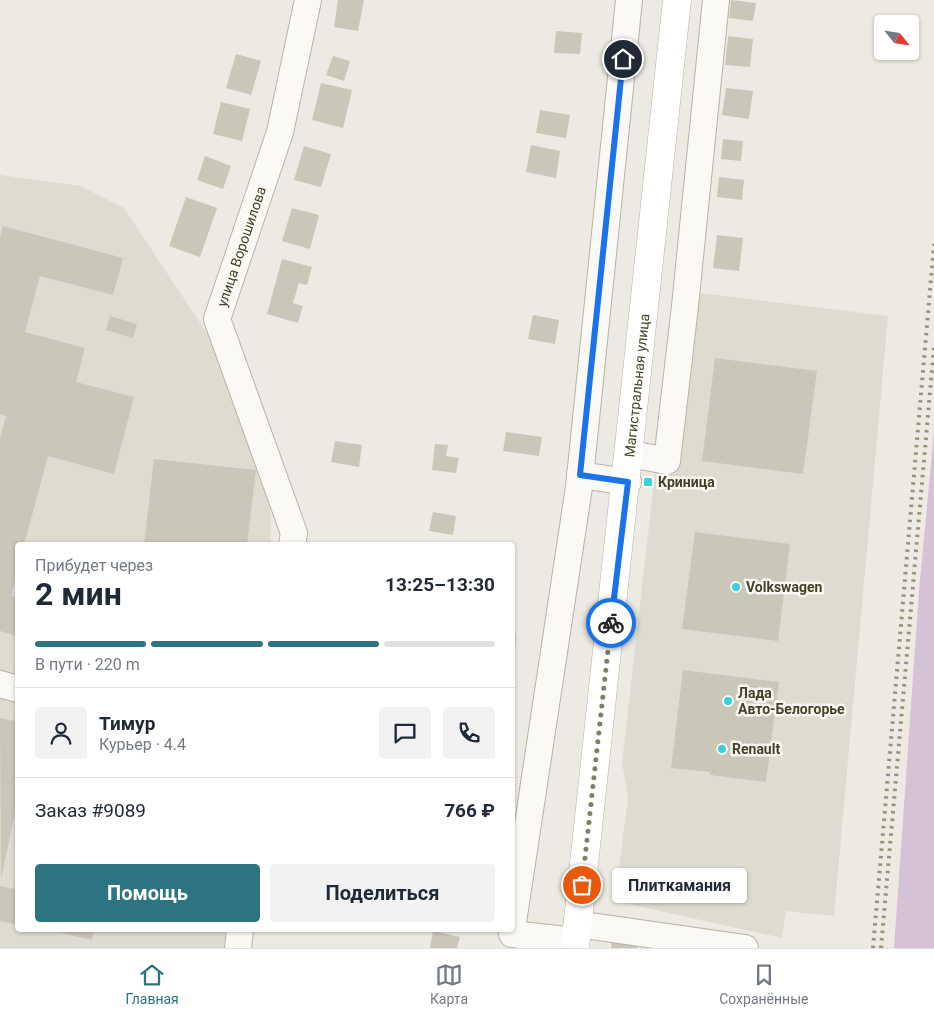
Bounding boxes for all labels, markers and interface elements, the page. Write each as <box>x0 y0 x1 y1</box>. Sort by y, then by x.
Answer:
north arrow <box>874 15 919 60</box>
map controls <box>874 15 919 60</box>
pin <box>602 38 644 80</box>
icon: home <box>609 45 637 73</box>
street label: улица Ворошилова <box>214 184 269 309</box>
street label: Магистральная улица <box>621 313 653 458</box>
place label: Криница <box>658 474 715 490</box>
marker: Криница <box>642 476 654 488</box>
text: Прибудет через <box>35 556 153 575</box>
text: 13:25–13:30 <box>385 573 495 596</box>
text: 2 мин <box>35 575 122 613</box>
place label: Volkswagen <box>746 579 822 595</box>
marker: Volkswagen <box>730 581 742 593</box>
courier <box>586 598 636 648</box>
icon: bike <box>597 609 625 637</box>
text: В пути · 220 m <box>35 655 140 674</box>
place label: Лада Авто-Белогорье <box>738 685 845 717</box>
marker: Лада Авто-Белогорье <box>722 695 734 707</box>
button: person <box>35 707 87 759</box>
button: chat <box>379 707 431 759</box>
button: phone <box>443 707 495 759</box>
text: Тимур <box>99 712 155 735</box>
text: Курьер · 4.4 <box>99 735 186 754</box>
place label: Renault <box>732 741 780 757</box>
marker: Renault <box>716 743 728 755</box>
text: Заказ #9089 <box>35 799 146 822</box>
text: 766 ₽ <box>444 799 495 822</box>
button: Помощь <box>35 864 260 922</box>
button: Поделиться <box>270 864 495 922</box>
pin <box>561 864 603 906</box>
callout: Плиткамания <box>612 868 747 902</box>
icon: bag <box>568 871 596 899</box>
text: Плиткамания <box>628 876 731 895</box>
tab: Главная <box>126 961 179 1007</box>
tab: Карта <box>430 961 468 1007</box>
tab: Сохранённые <box>719 961 808 1007</box>

